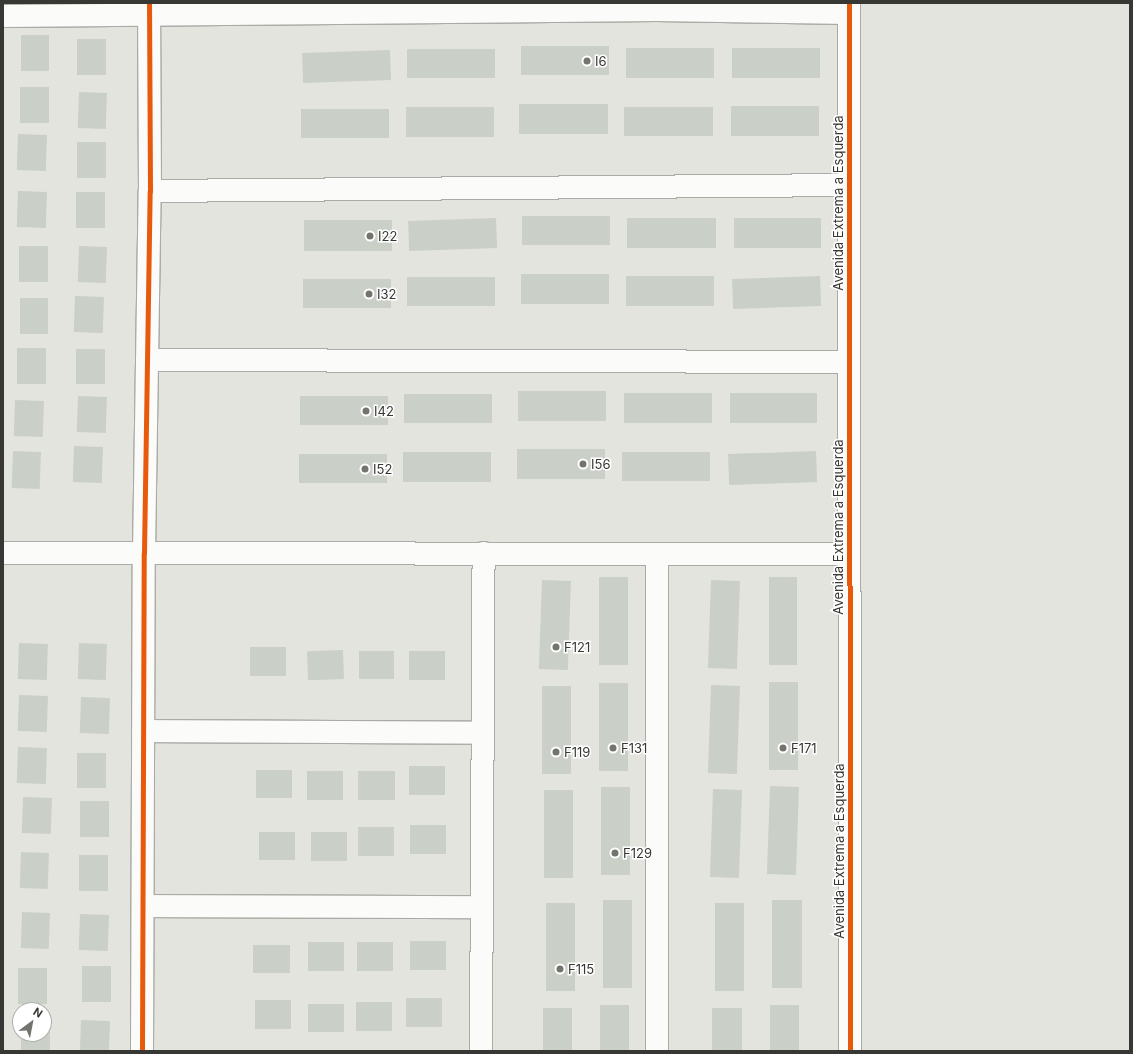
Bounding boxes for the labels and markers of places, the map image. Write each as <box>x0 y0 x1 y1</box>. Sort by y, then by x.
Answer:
place label: I6 <box>595 53 607 69</box>
marker: I6 <box>582 56 592 66</box>
place label: I22 <box>378 228 397 244</box>
marker: I22 <box>365 231 375 241</box>
place label: I32 <box>377 286 396 302</box>
marker: I32 <box>364 289 374 299</box>
place label: I42 <box>374 403 394 419</box>
marker: I42 <box>361 406 371 416</box>
place label: I56 <box>591 456 610 472</box>
marker: I56 <box>578 459 588 469</box>
place label: I52 <box>373 461 392 477</box>
marker: I52 <box>360 464 370 474</box>
place label: F121 <box>564 639 590 655</box>
marker: F121 <box>551 642 561 652</box>
place label: F131 <box>621 740 647 756</box>
place label: F171 <box>791 740 817 756</box>
marker: F131 <box>608 743 618 753</box>
marker: F171 <box>778 743 788 753</box>
place label: F119 <box>564 744 590 760</box>
marker: F119 <box>551 747 561 757</box>
place label: F129 <box>623 845 652 861</box>
marker: F129 <box>610 848 620 858</box>
place label: F115 <box>568 961 594 977</box>
marker: F115 <box>555 964 565 974</box>

